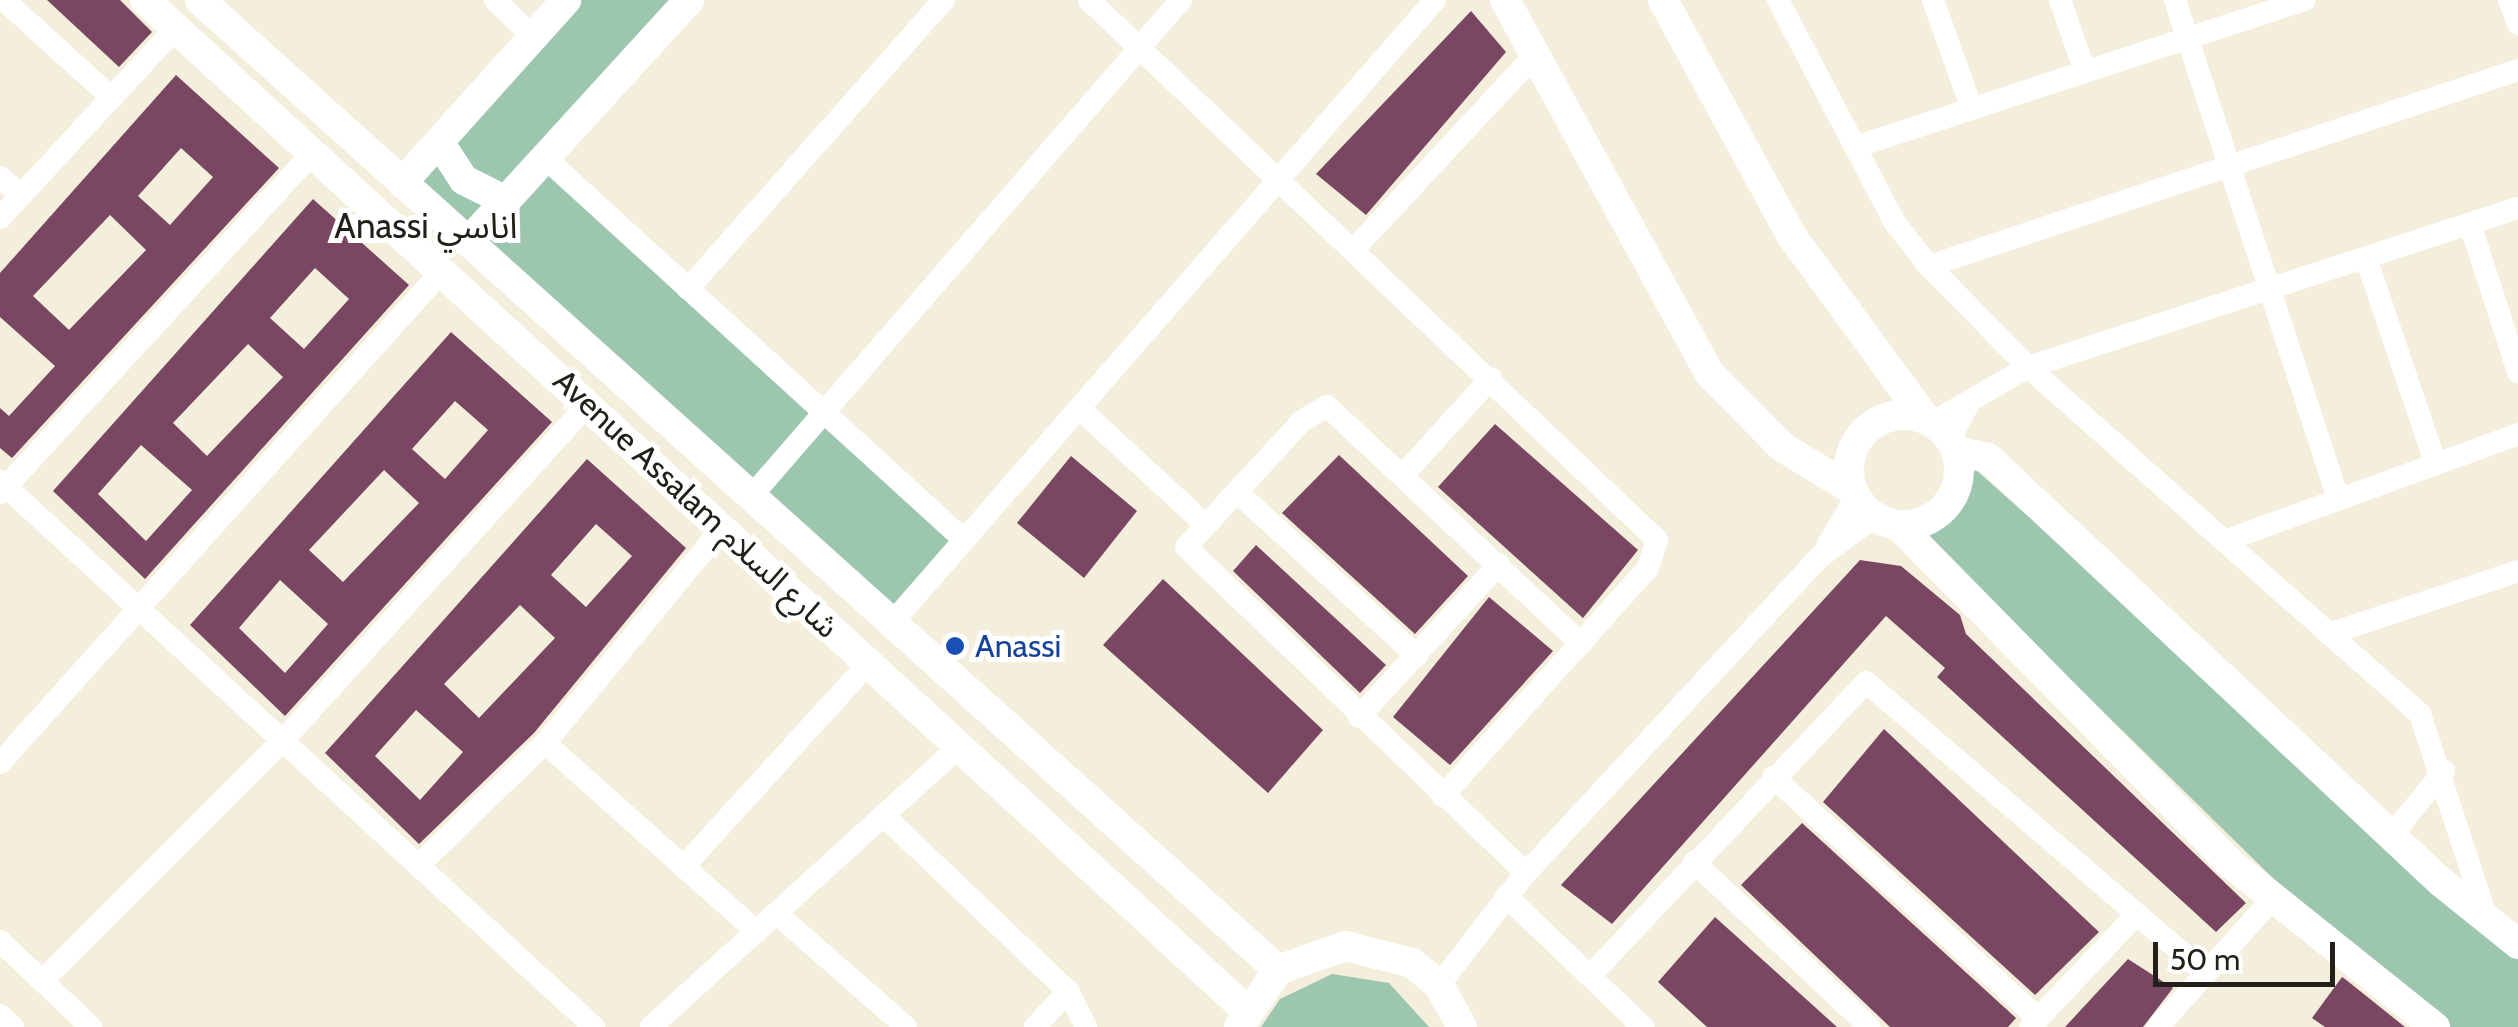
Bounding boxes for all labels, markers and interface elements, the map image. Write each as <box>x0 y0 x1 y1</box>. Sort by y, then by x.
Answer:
district label: Anassi اناسي <box>334 205 518 247</box>
street label: Avenue Assalam شارع السلام <box>545 362 847 646</box>
place label: Anassi <box>975 627 1061 665</box>
marker: Anassi <box>944 635 966 657</box>
scale bar <box>2158 922 2340 984</box>
text: 50 m <box>2170 941 2240 978</box>

